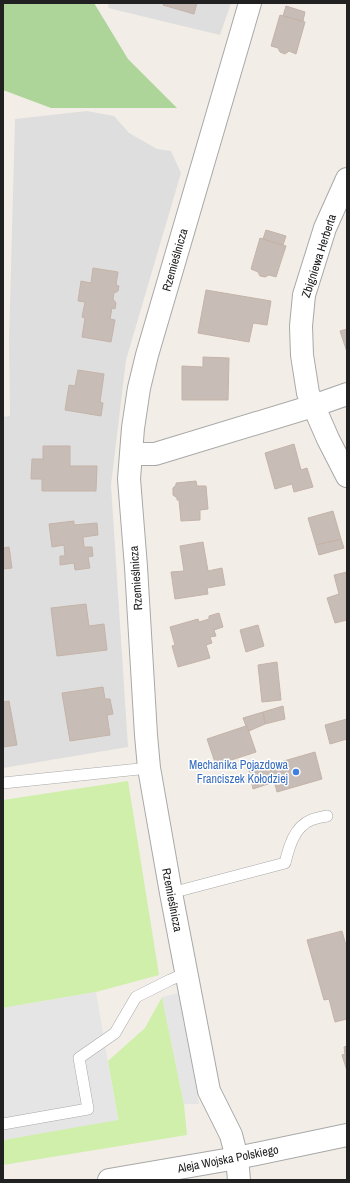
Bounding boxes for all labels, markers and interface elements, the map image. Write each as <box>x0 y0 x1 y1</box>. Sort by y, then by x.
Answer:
street label: Zbigniewa Herberta <box>298 212 340 300</box>
street label: Rzemieślnicza <box>158 226 192 293</box>
street label: Rzemieślnicza <box>126 545 146 611</box>
place label: Mechanika Pojazdowa Franciszek Kołodziej <box>189 757 289 787</box>
marker: Mechanika Pojazdowa Franciszek Kołodziej <box>291 767 301 777</box>
street label: Rzemieślnicza <box>158 867 186 934</box>
street label: Aleja Wojska Polskiego <box>175 1141 280 1177</box>

